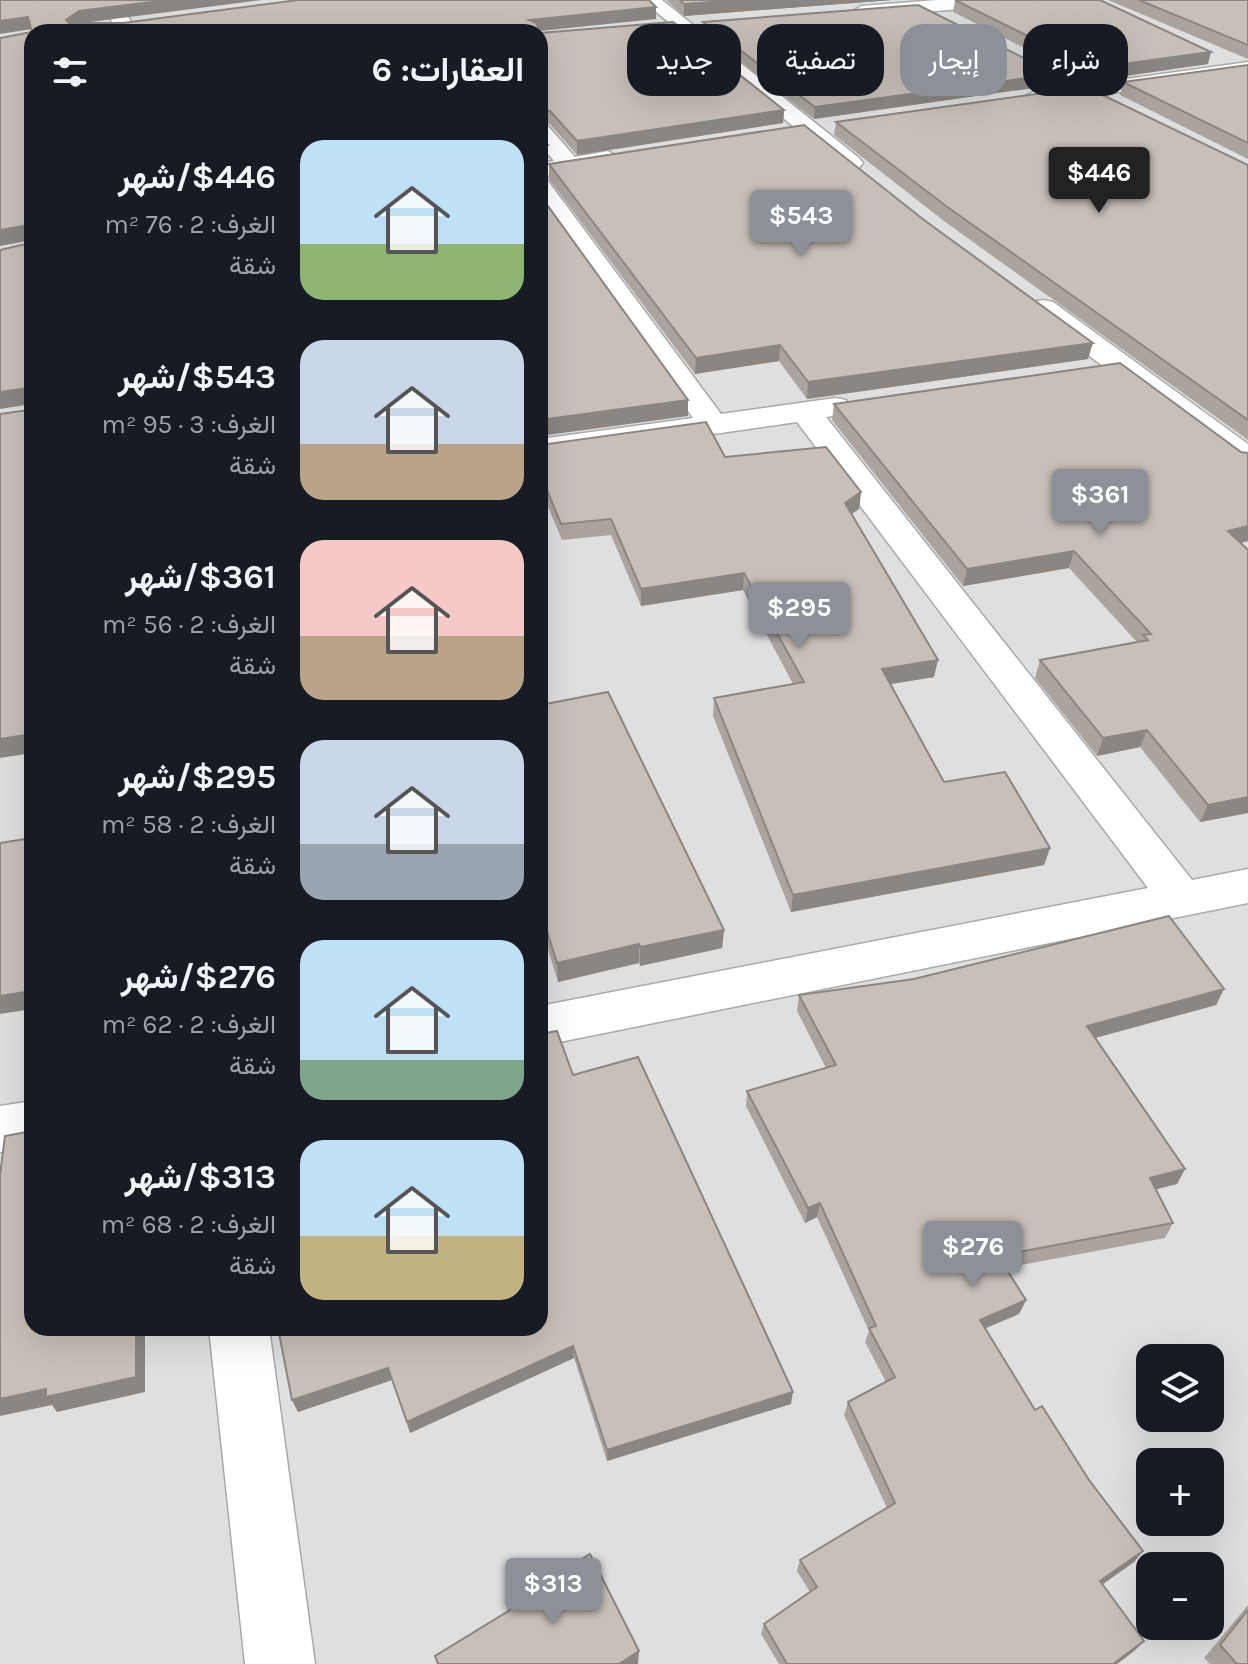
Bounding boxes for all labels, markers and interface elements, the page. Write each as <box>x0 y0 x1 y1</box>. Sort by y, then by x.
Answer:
chip: جديد <box>627 24 741 96</box>
chip: تصفية <box>757 24 884 96</box>
chip: إيجار <box>900 24 1007 96</box>
chip: شراء <box>1023 24 1128 96</box>
icon: filters <box>48 50 92 94</box>
text: العقارات: 6 <box>372 50 524 90</box>
pin: $446 <box>1052 147 1146 215</box>
text: $446/شهر <box>118 157 276 197</box>
text: $446 <box>1067 157 1131 188</box>
icon: home <box>364 172 460 268</box>
pin: $543 <box>754 190 848 258</box>
text: $543 <box>769 200 833 231</box>
text: الغرف: 2 · 76 m² <box>105 209 276 240</box>
text: شقة <box>229 250 276 281</box>
text: $543/شهر <box>118 357 276 397</box>
icon: home <box>364 372 460 468</box>
text: الغرف: 3 · 95 m² <box>102 409 276 440</box>
text: شقة <box>229 450 276 481</box>
pin: $361 <box>1053 469 1147 537</box>
text: $361 <box>1070 479 1130 510</box>
text: $361/شهر <box>125 557 276 597</box>
icon: home <box>364 572 460 668</box>
pin: $295 <box>752 582 846 650</box>
text: $295 <box>767 592 831 623</box>
text: الغرف: 2 · 56 m² <box>102 609 276 640</box>
text: شقة <box>229 650 276 681</box>
text: $295/شهر <box>118 757 276 797</box>
icon: home <box>364 772 460 868</box>
text: الغرف: 2 · 58 m² <box>101 809 276 840</box>
text: شقة <box>229 850 276 881</box>
text: $276/شهر <box>121 957 276 997</box>
icon: home <box>364 972 460 1068</box>
text: الغرف: 2 · 62 m² <box>102 1009 276 1040</box>
text: شقة <box>229 1050 276 1081</box>
text: $313/شهر <box>125 1157 276 1197</box>
icon: home <box>364 1172 460 1268</box>
text: الغرف: 2 · 68 m² <box>101 1209 276 1240</box>
pin: $276 <box>926 1221 1020 1289</box>
text: $276 <box>942 1231 1004 1262</box>
text: شقة <box>229 1250 276 1281</box>
map controls <box>1136 1344 1224 1640</box>
button: layers <box>1136 1344 1224 1432</box>
button: + <box>1136 1448 1224 1536</box>
button: − <box>1136 1552 1224 1640</box>
pin: $313 <box>506 1558 600 1626</box>
text: $313 <box>523 1568 583 1599</box>

